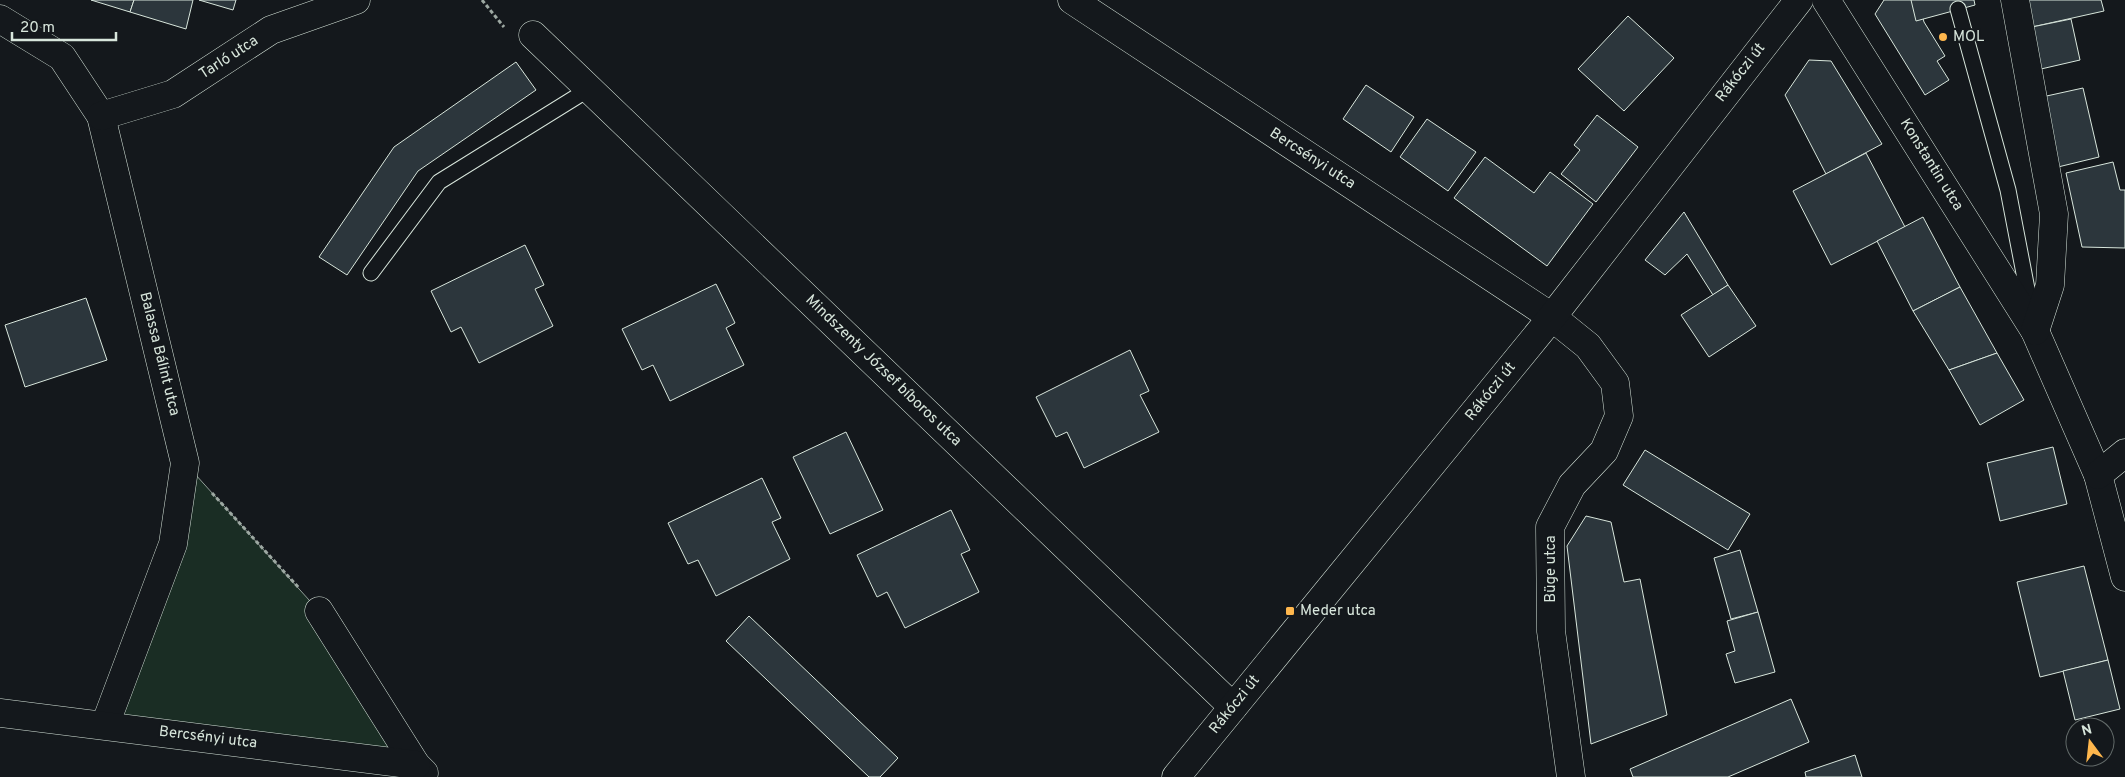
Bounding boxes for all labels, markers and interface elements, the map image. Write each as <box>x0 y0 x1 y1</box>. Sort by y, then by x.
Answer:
scale bar <box>12 10 116 42</box>
text: 20 m <box>20 19 55 38</box>
place label: MOL <box>1953 28 1984 47</box>
marker: MOL <box>1937 31 1949 43</box>
street label: Tarló utca <box>196 32 262 84</box>
street label: Rákóczi út <box>1712 40 1770 106</box>
street label: Konstantin utca <box>1895 115 1967 215</box>
street label: Bercsényi utca <box>1265 124 1359 194</box>
street label: Balassa Bálint utca <box>134 290 184 418</box>
street label: Mindszenty József bíboros utca <box>801 291 965 451</box>
street label: Rákóczi út <box>1462 359 1520 425</box>
street label: Büge utca <box>1542 535 1561 603</box>
place label: Meder utca <box>1300 602 1376 621</box>
marker: Meder utca <box>1284 605 1296 617</box>
street label: Rákóczi út <box>1206 672 1264 738</box>
north arrow <box>2065 717 2115 767</box>
text: N <box>2080 721 2094 740</box>
street label: Bercsényi utca <box>158 723 258 753</box>

